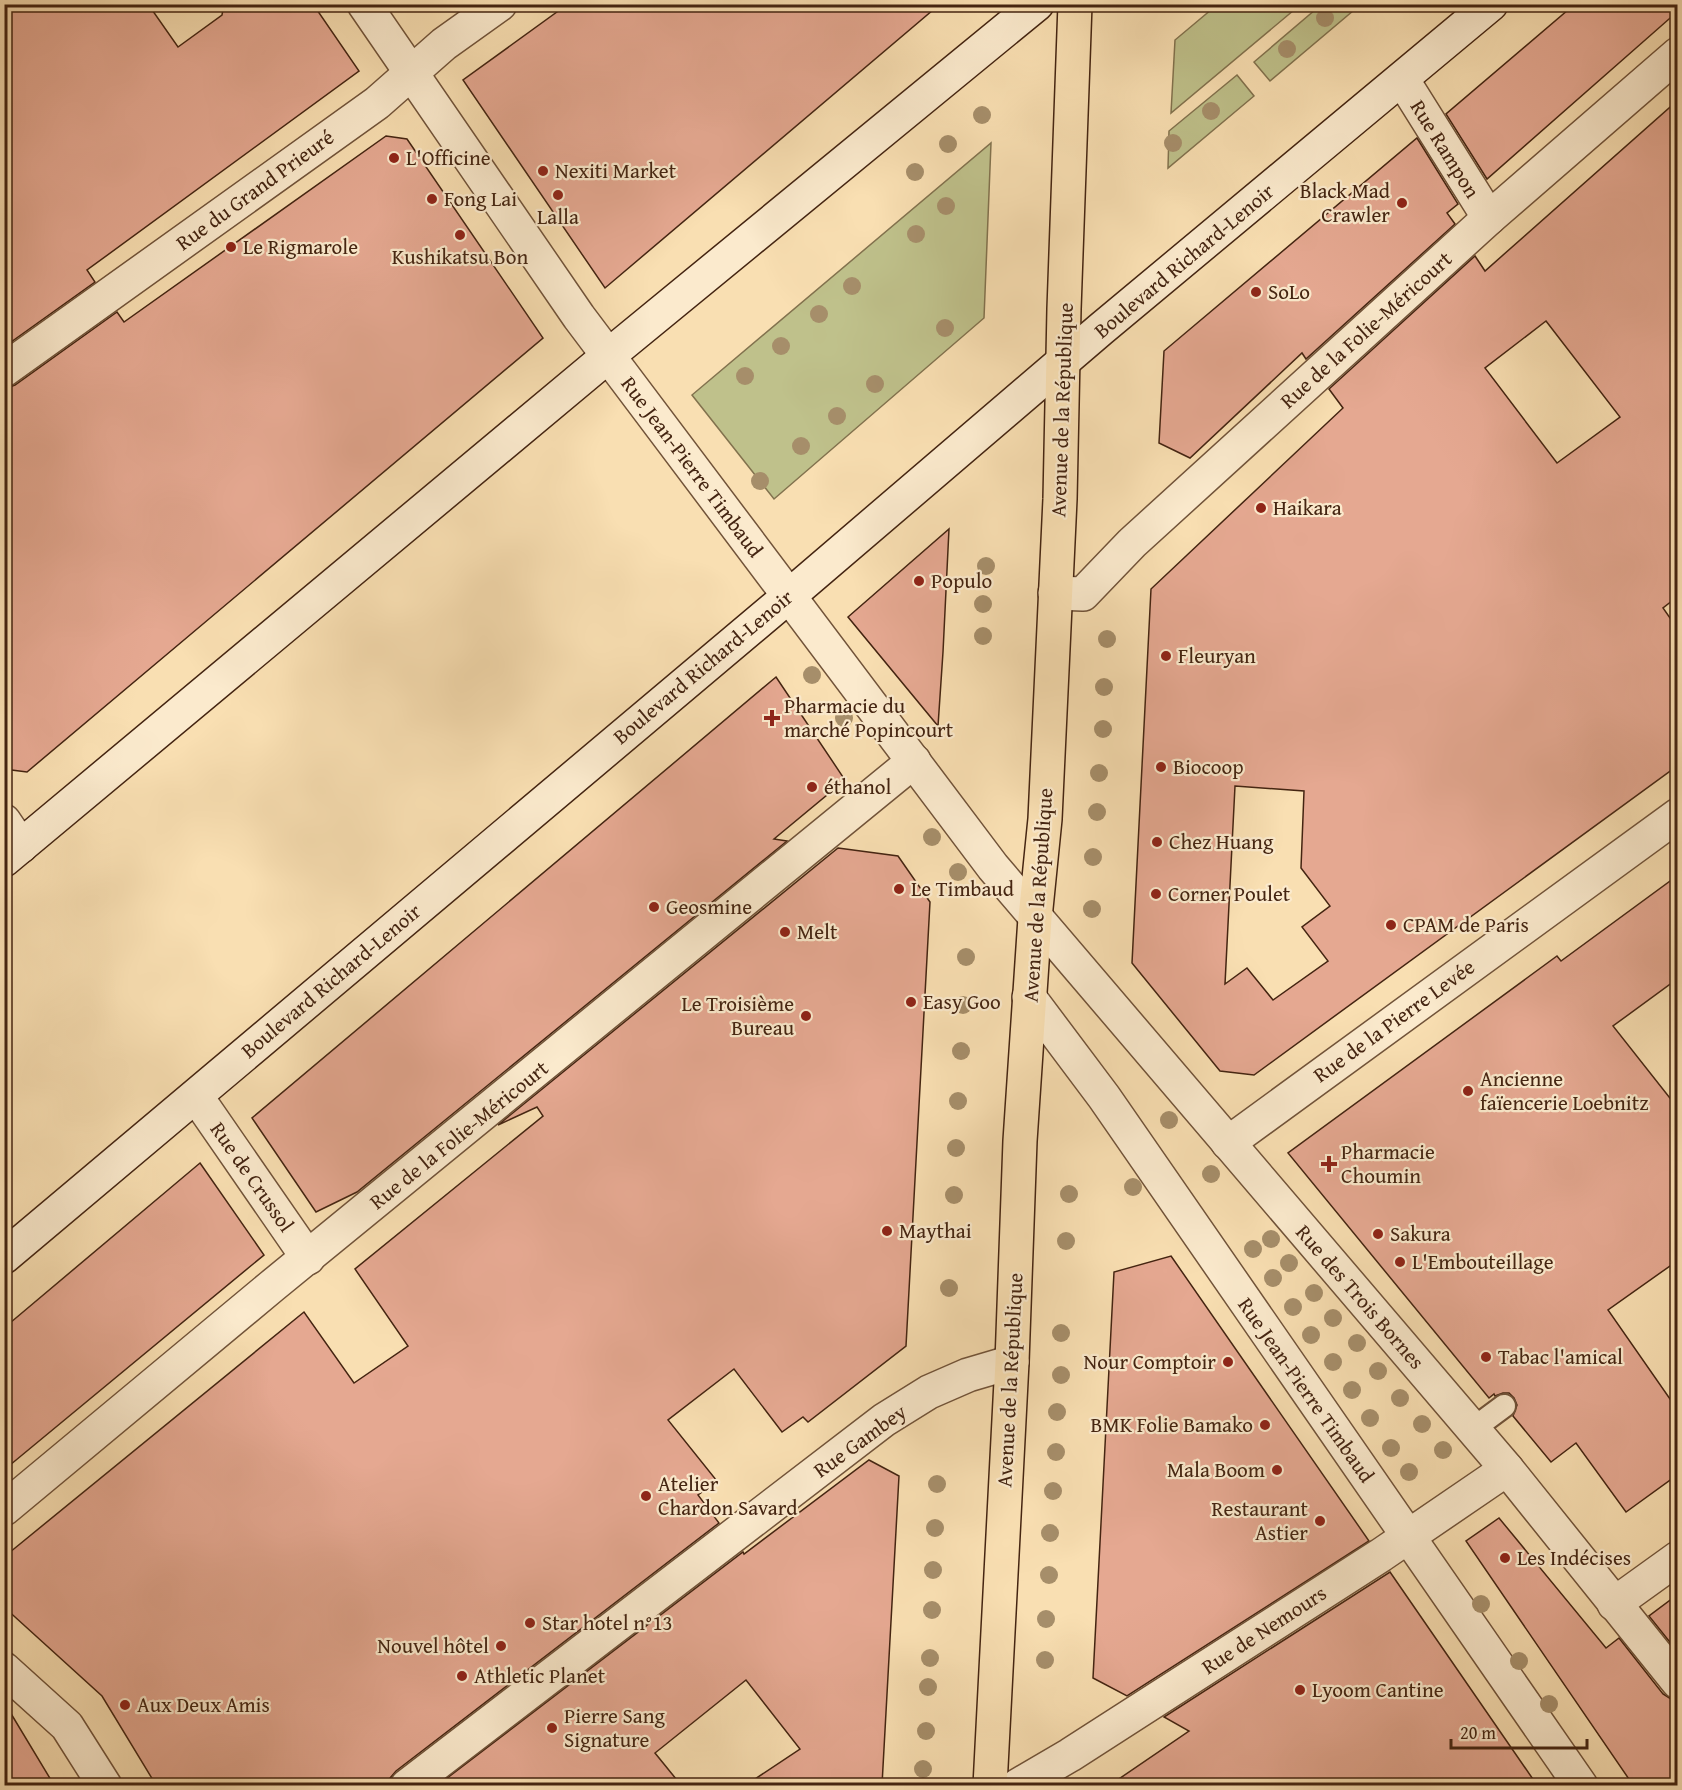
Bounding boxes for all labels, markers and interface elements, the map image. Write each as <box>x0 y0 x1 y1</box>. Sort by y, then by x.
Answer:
street label: Rue Rampon <box>1403 93 1488 204</box>
street label: Rue du Grand Prieuré <box>169 121 340 258</box>
place label: L'Officine <box>406 142 491 173</box>
marker: L'Officine <box>387 151 401 165</box>
place label: Nexiti Market <box>555 155 677 186</box>
marker: Nexiti Market <box>536 164 550 178</box>
place label: Black Mad Crawler <box>1300 175 1391 230</box>
street label: Boulevard Richard-Lenoir <box>1087 176 1281 345</box>
place label: Fong Lai <box>444 183 517 214</box>
marker: Lalla <box>551 188 565 202</box>
marker: Fong Lai <box>425 192 439 206</box>
marker: Black Mad Crawler <box>1395 196 1409 210</box>
place label: Lalla <box>537 201 579 232</box>
marker: Kushikatsu Bon <box>453 228 467 242</box>
place label: Le Rigmarole <box>243 231 358 262</box>
marker: Le Rigmarole <box>224 240 238 254</box>
place label: Kushikatsu Bon <box>392 241 528 272</box>
street label: Rue de la Folie-Méricourt <box>1273 243 1459 415</box>
place label: SoLo <box>1268 276 1310 307</box>
marker: SoLo <box>1249 285 1263 299</box>
street label: Avenue de la République <box>1042 302 1081 518</box>
street label: Rue Jean-Pierre Timbaud <box>614 370 771 565</box>
place label: Haikara <box>1273 492 1342 523</box>
marker: Haikara <box>1254 501 1268 515</box>
place label: Populo <box>931 565 992 596</box>
marker: Populo <box>912 574 926 588</box>
street label: Boulevard Richard-Lenoir <box>606 582 800 751</box>
place label: Fleuryan <box>1178 640 1256 671</box>
marker: Fleuryan <box>1159 649 1173 663</box>
place label: Pharmacie du marché Popincourt <box>784 690 954 745</box>
marker: Pharmacie du marché Popincourt <box>765 711 779 725</box>
place label: Biocoop <box>1173 751 1244 782</box>
marker: Biocoop <box>1154 760 1168 774</box>
place label: éthanol <box>824 771 891 802</box>
marker: éthanol <box>805 780 819 794</box>
street label: Avenue de la République <box>1015 787 1060 1003</box>
place label: Chez Huang <box>1169 826 1274 857</box>
marker: Chez Huang <box>1150 835 1164 849</box>
place label: Le Timbaud <box>911 873 1015 904</box>
place label: Corner Poulet <box>1168 878 1291 909</box>
marker: Le Timbaud <box>892 882 906 896</box>
marker: Corner Poulet <box>1149 887 1163 901</box>
place label: Geosmine <box>666 891 752 922</box>
street label: Boulevard Richard-Lenoir <box>234 896 428 1065</box>
marker: Geosmine <box>647 900 661 914</box>
place label: CPAM de Paris <box>1403 909 1529 940</box>
place label: Melt <box>797 916 838 947</box>
marker: CPAM de Paris <box>1384 918 1398 932</box>
marker: Melt <box>778 925 792 939</box>
street label: Rue de la Pierre Levée <box>1307 951 1481 1090</box>
place label: Easy Goo <box>923 986 1001 1017</box>
place label: Le Troisième Bureau <box>681 988 795 1043</box>
marker: Easy Goo <box>904 995 918 1009</box>
marker: Le Troisième Bureau <box>799 1009 813 1023</box>
street label: Rue de la Folie-Méricourt <box>363 1052 555 1217</box>
place label: Ancienne faïencerie Loebnitz <box>1480 1063 1648 1118</box>
marker: Ancienne faïencerie Loebnitz <box>1461 1084 1475 1098</box>
street label: Rue de Crussol <box>203 1115 302 1238</box>
place label: Pharmacie Choumin <box>1341 1136 1435 1191</box>
marker: Pharmacie Choumin <box>1322 1157 1336 1171</box>
place label: Maythai <box>899 1215 972 1246</box>
street label: Rue des Trois Bornes <box>1289 1217 1432 1376</box>
place label: Sakura <box>1390 1218 1451 1249</box>
marker: Maythai <box>880 1224 894 1238</box>
marker: Sakura <box>1371 1227 1385 1241</box>
place label: L'Embouteillage <box>1412 1246 1554 1277</box>
marker: L'Embouteillage <box>1393 1255 1407 1269</box>
street label: Avenue de la République <box>988 1272 1031 1488</box>
street label: Rue Jean-Pierre Timbaud <box>1231 1291 1383 1489</box>
place label: Tabac l'amical <box>1498 1341 1623 1372</box>
place label: Nour Comptoir <box>1084 1346 1216 1377</box>
marker: Tabac l'amical <box>1479 1350 1493 1364</box>
marker: Nour Comptoir <box>1221 1355 1235 1369</box>
street label: Rue Gambey <box>807 1396 913 1485</box>
place label: BMK Folie Bamako <box>1091 1409 1253 1440</box>
marker: BMK Folie Bamako <box>1258 1418 1272 1432</box>
place label: Mala Boom <box>1167 1454 1265 1485</box>
marker: Mala Boom <box>1270 1463 1284 1477</box>
place label: Atelier Chardon Savard <box>658 1468 798 1523</box>
marker: Atelier Chardon Savard <box>639 1489 653 1503</box>
place label: Restaurant Astier <box>1211 1493 1309 1548</box>
marker: Restaurant Astier <box>1313 1514 1327 1528</box>
place label: Les Indécises <box>1517 1542 1631 1573</box>
marker: Les Indécises <box>1498 1551 1512 1565</box>
street label: Rue de Nemours <box>1195 1578 1332 1682</box>
place label: Star hotel n°13 <box>542 1607 673 1638</box>
marker: Star hotel n°13 <box>523 1616 537 1630</box>
place label: Nouvel hôtel <box>377 1630 489 1661</box>
marker: Nouvel hôtel <box>494 1639 508 1653</box>
place label: Athletic Planet <box>474 1660 606 1691</box>
marker: Athletic Planet <box>455 1669 469 1683</box>
place label: Lyoom Cantine <box>1312 1674 1444 1705</box>
marker: Lyoom Cantine <box>1293 1683 1307 1697</box>
place label: Aux Deux Amis <box>137 1689 270 1720</box>
marker: Aux Deux Amis <box>118 1698 132 1712</box>
place label: Pierre Sang Signature <box>564 1700 665 1755</box>
scale bar <box>1451 1712 1588 1750</box>
text: 20 m <box>1460 1719 1496 1746</box>
marker: Pierre Sang Signature <box>545 1721 559 1735</box>

